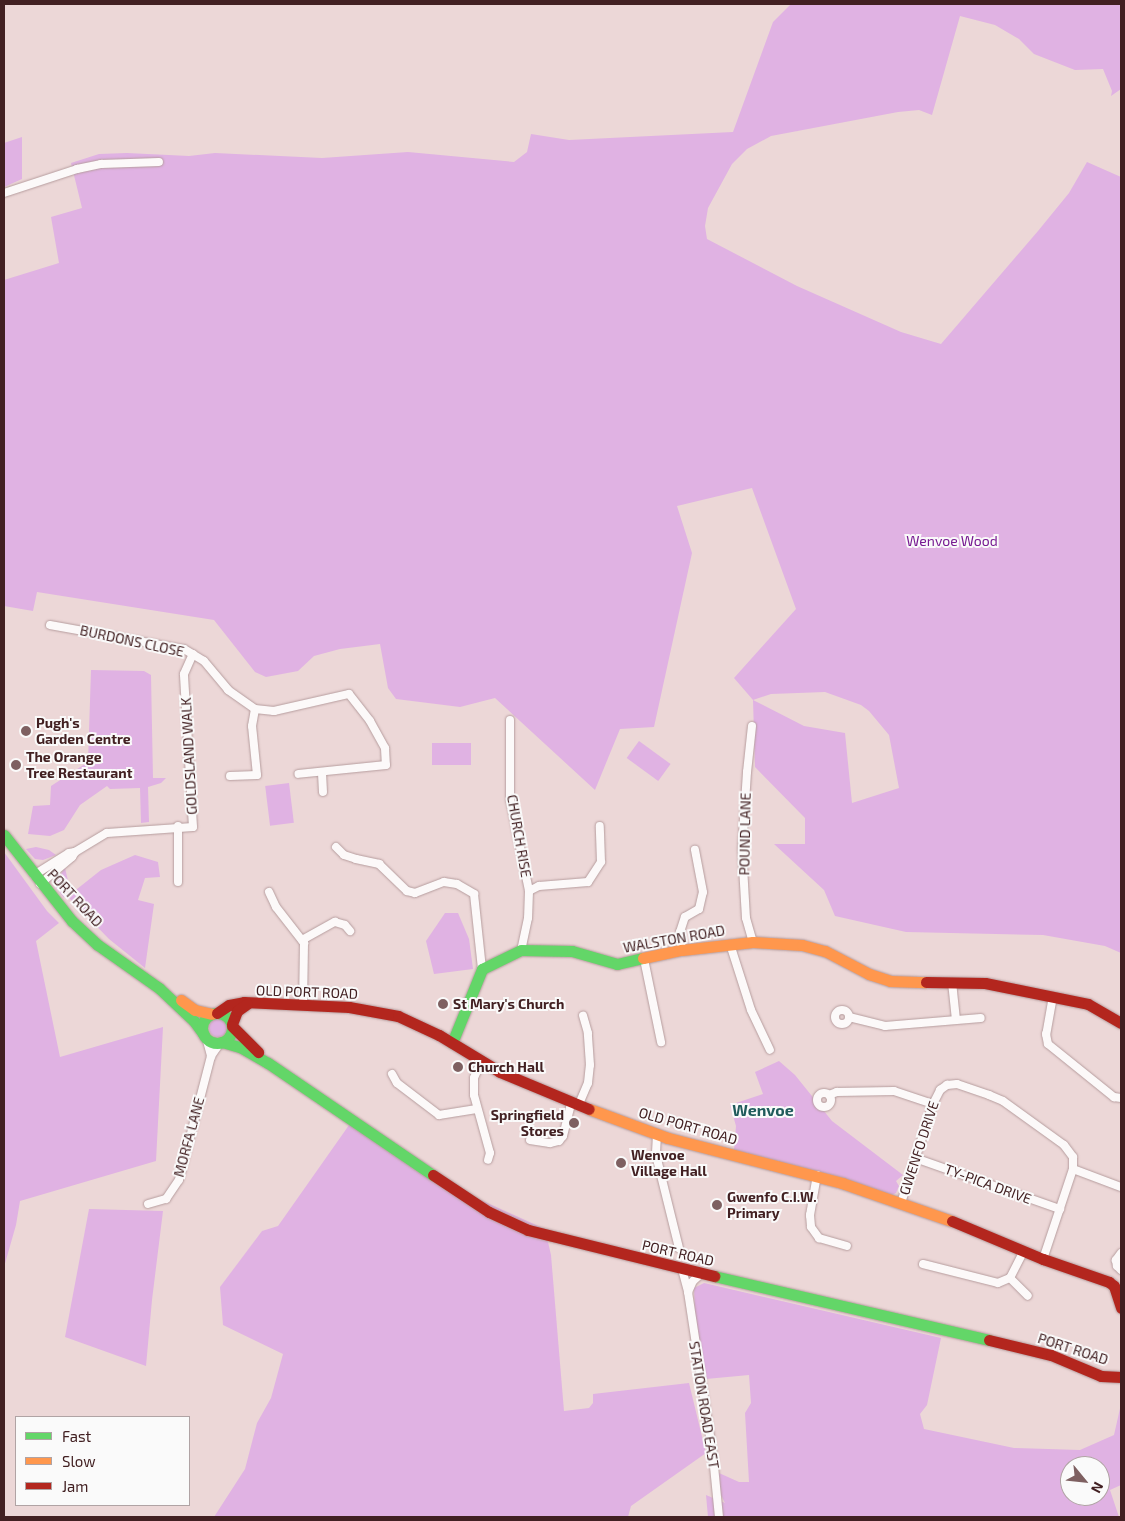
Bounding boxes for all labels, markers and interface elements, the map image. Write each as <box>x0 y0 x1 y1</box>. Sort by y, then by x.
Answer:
park label: Wenvoe Wood <box>906 533 998 549</box>
street label: BURDONS CLOSE <box>78 622 186 660</box>
street label: GOLDSLAND WALK <box>178 697 200 815</box>
place label: Pugh's Garden Centre <box>36 715 131 748</box>
marker: Pugh's Garden Centre <box>20 725 32 737</box>
place label: The Orange Tree Restaurant <box>26 749 132 782</box>
marker: The Orange Tree Restaurant <box>10 759 22 771</box>
street label: POUND LANE <box>736 792 754 876</box>
street label: CHURCH RISE <box>503 793 535 879</box>
street label: PORT ROAD <box>44 865 106 931</box>
street label: WALSTON ROAD <box>622 922 726 956</box>
street label: OLD PORT ROAD <box>256 982 358 1002</box>
place label: St Mary's Church <box>453 996 564 1012</box>
marker: St Mary's Church <box>437 998 449 1010</box>
place label: Church Hall <box>468 1059 544 1075</box>
marker: Church Hall <box>452 1061 464 1073</box>
street label: MORFA LANE <box>170 1095 208 1179</box>
street label: GWENFO DRIVE <box>896 1099 942 1197</box>
district label: Wenvoe <box>732 1100 794 1120</box>
street label: OLD PORT ROAD <box>637 1104 739 1148</box>
place label: Springfield Stores <box>491 1107 564 1140</box>
marker: Springfield Stores <box>568 1117 580 1129</box>
place label: Wenvoe Village Hall <box>631 1147 707 1180</box>
marker: Wenvoe Village Hall <box>615 1157 627 1169</box>
street label: TY-PICA DRIVE <box>942 1160 1034 1208</box>
place label: Gwenfo C.I.W. Primary <box>727 1189 817 1222</box>
marker: Gwenfo C.I.W. Primary <box>711 1199 723 1211</box>
street label: PORT ROAD <box>640 1237 716 1269</box>
street label: PORT ROAD <box>1036 1330 1110 1368</box>
street label: STATION ROAD EAST <box>686 1340 722 1470</box>
legend <box>15 1416 190 1506</box>
text: Fast <box>62 1427 91 1445</box>
text: Slow <box>62 1452 96 1470</box>
north arrow <box>1060 1456 1110 1506</box>
text: Jam <box>62 1477 88 1495</box>
text: N <box>1088 1479 1108 1496</box>

